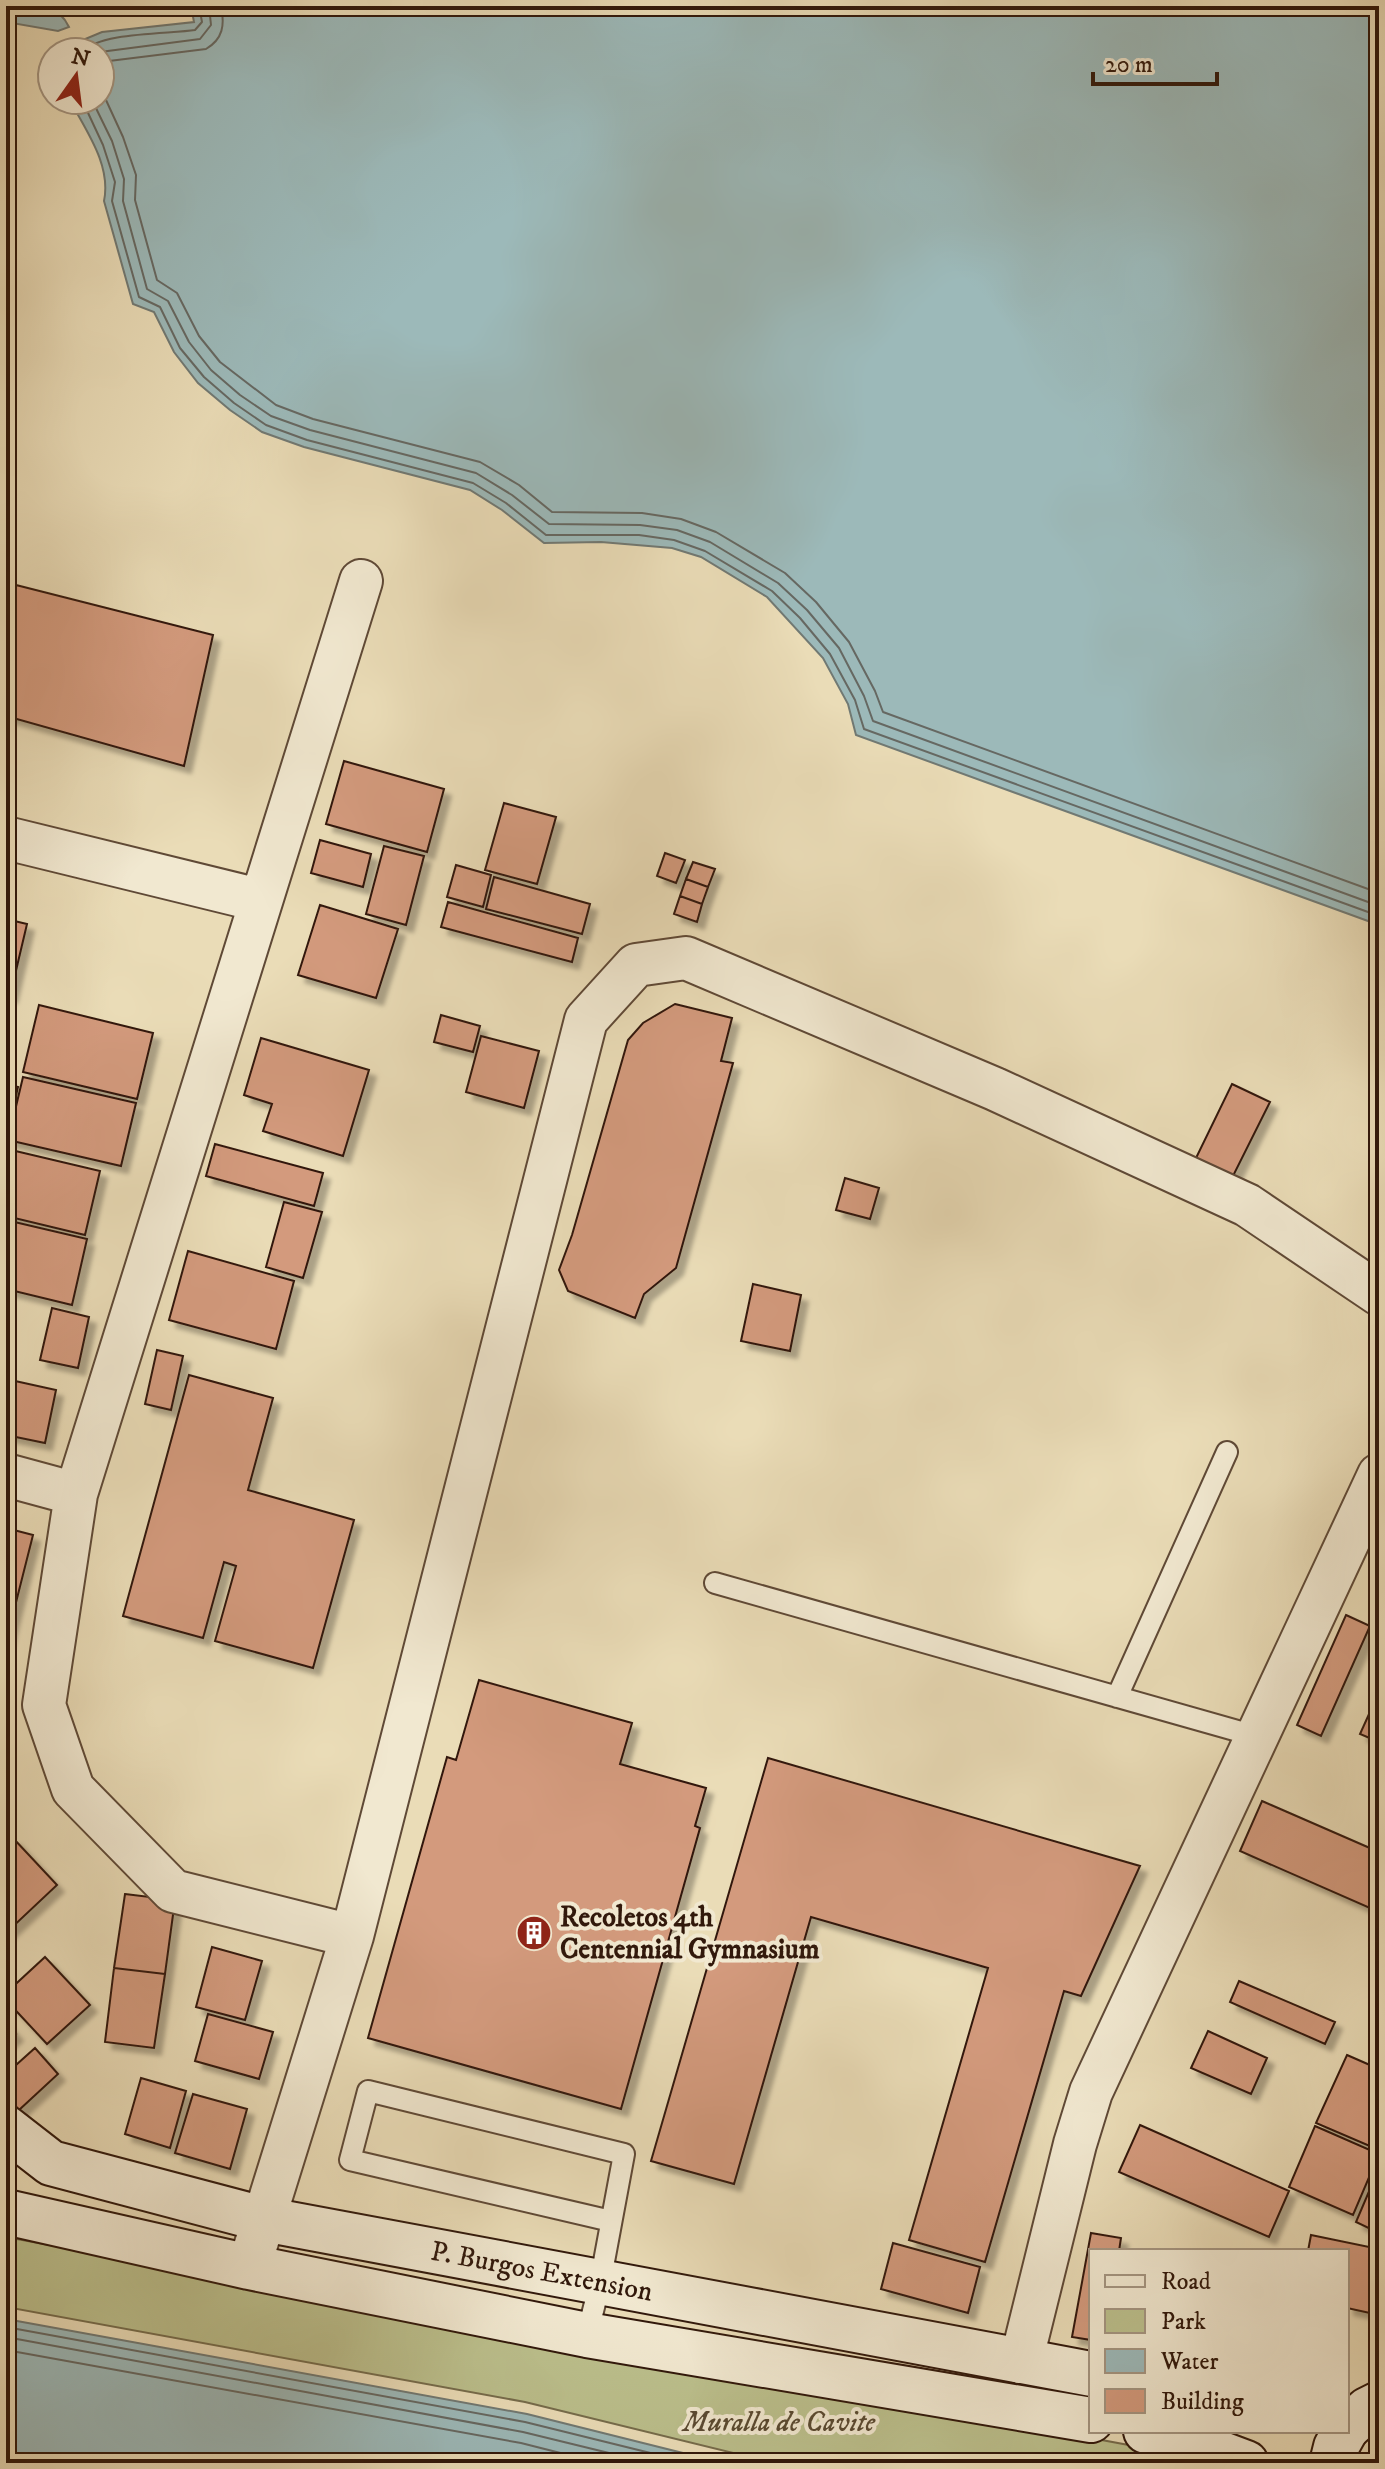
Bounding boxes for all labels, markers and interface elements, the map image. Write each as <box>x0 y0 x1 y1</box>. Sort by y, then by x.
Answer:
north arrow <box>36 36 116 116</box>
scale bar <box>1093 36 1217 86</box>
text: N <box>68 43 93 73</box>
text: 20 m <box>1105 50 1153 80</box>
place label: Recoletos 4th Centennial Gymnasium <box>560 1900 820 1967</box>
building icon: Recoletos 4th Centennial Gymnasium <box>515 1914 553 1952</box>
street label: P. Burgos Extension <box>428 2233 656 2309</box>
legend <box>1089 2249 1349 2433</box>
text: Road <box>1161 2267 1211 2297</box>
text: Park <box>1161 2307 1206 2337</box>
text: Water <box>1160 2347 1218 2377</box>
text: Building <box>1161 2387 1244 2417</box>
park label: Muralla de Cavite <box>681 2405 877 2440</box>

